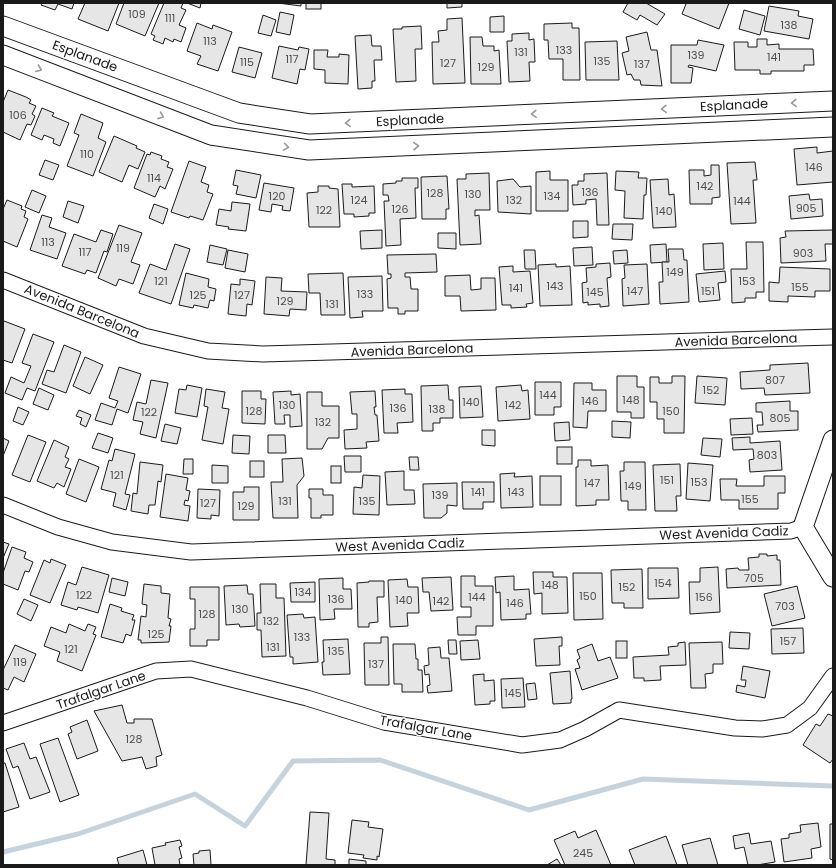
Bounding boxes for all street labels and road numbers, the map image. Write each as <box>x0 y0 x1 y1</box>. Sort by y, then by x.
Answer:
street label: Esplanade <box>50 35 120 77</box>
street label: Esplanade <box>699 94 769 116</box>
street label: Esplanade <box>375 109 445 131</box>
street label: Avenida Barcelona <box>21 279 143 343</box>
street label: Avenida Barcelona <box>674 328 798 352</box>
street label: Avenida Barcelona <box>350 338 474 362</box>
street label: West Avenida Cadiz <box>659 521 789 545</box>
street label: West Avenida Cadiz <box>335 533 465 557</box>
street label: Trafalgar Lane <box>54 666 148 714</box>
street label: Trafalgar Lane <box>378 711 474 745</box>

